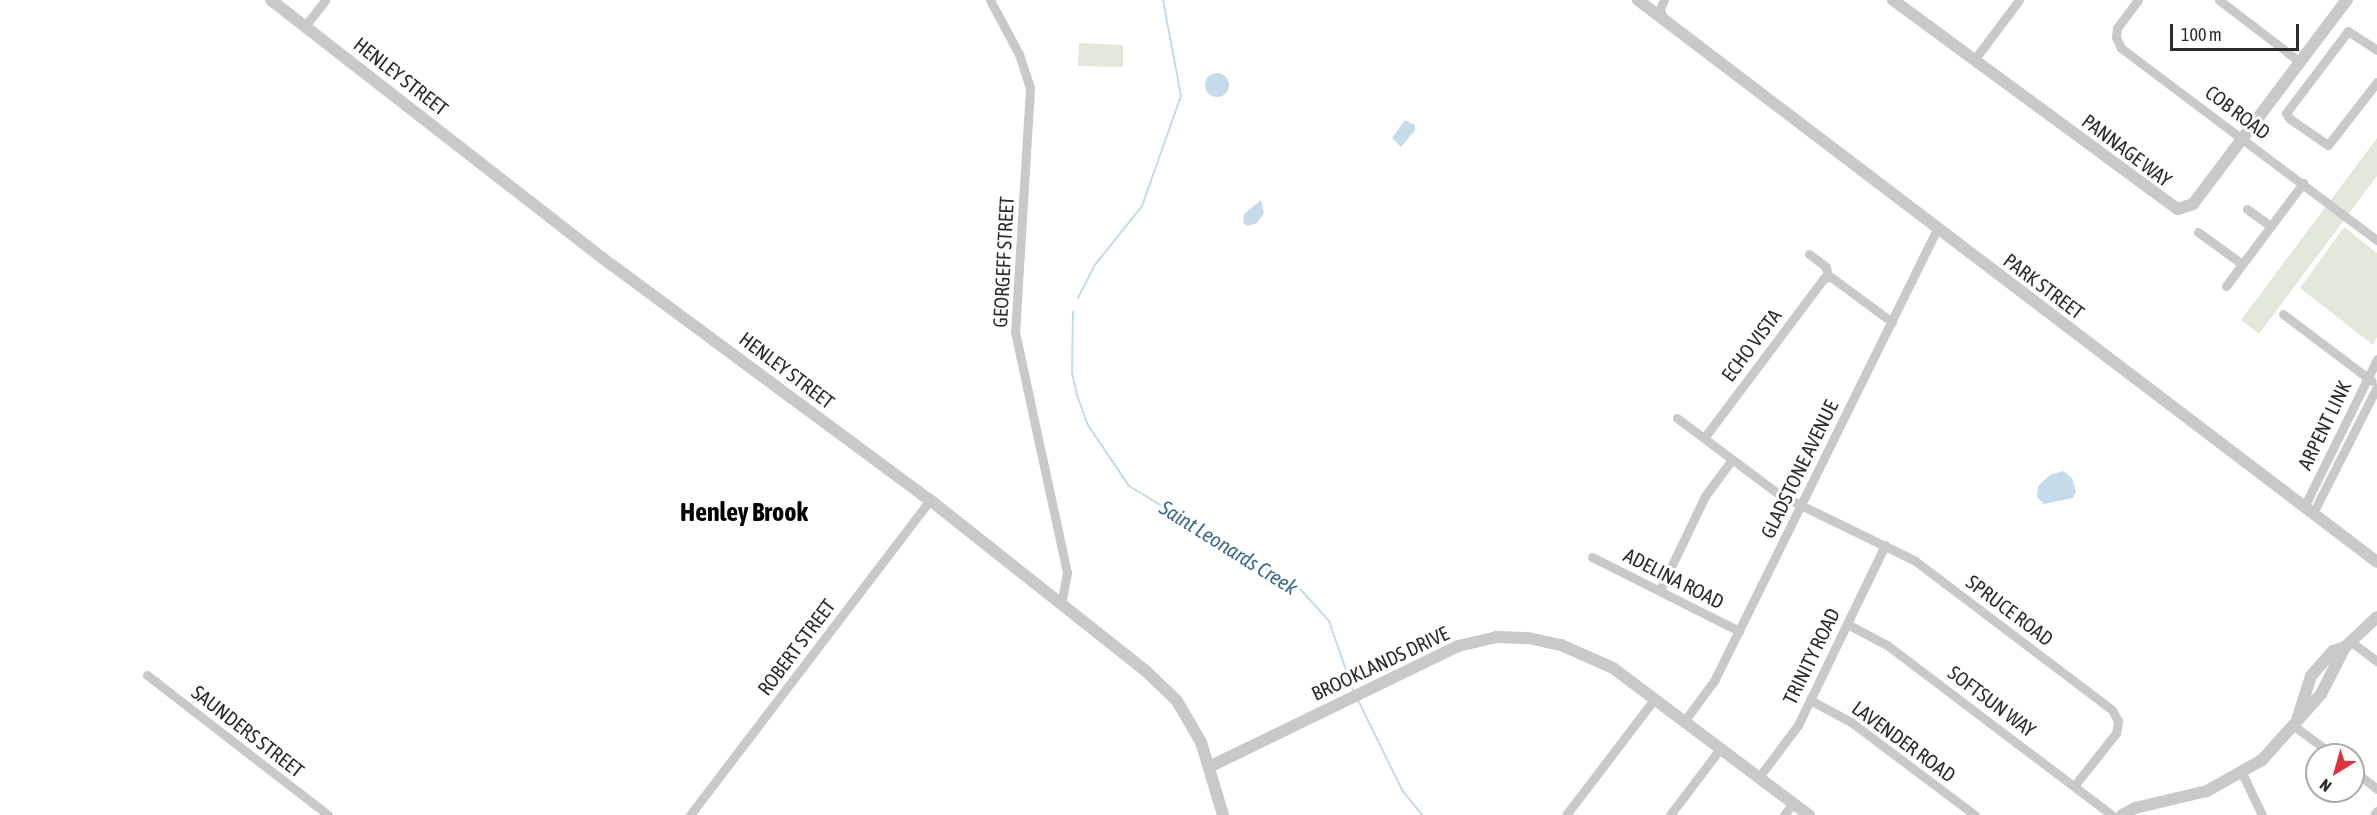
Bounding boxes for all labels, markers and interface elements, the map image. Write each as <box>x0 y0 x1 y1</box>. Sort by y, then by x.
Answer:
scale bar <box>2173 12 2302 50</box>
text: 100 m <box>2181 24 2222 45</box>
street label: HENLEY STREET <box>349 32 453 120</box>
street label: COB ROAD <box>2201 80 2275 144</box>
street label: PANNAGE WAY <box>2078 109 2176 191</box>
street label: GEORGEFF STREET <box>988 196 1018 328</box>
street label: PARK STREET <box>1999 248 2089 324</box>
street label: ECHO VISTA <box>1716 304 1786 386</box>
street label: HENLEY STREET <box>735 326 839 414</box>
street label: ARPENT LINK <box>2292 377 2356 473</box>
street label: GLADSTONE AVENUE <box>1755 396 1843 542</box>
water label: Saint Leonards Creek <box>1155 494 1303 600</box>
district label: Henley Brook <box>680 497 808 529</box>
street label: ADELINA ROAD <box>1620 543 1728 613</box>
street label: SPRUCE ROAD <box>1962 570 2058 650</box>
street label: ROBERT STREET <box>752 594 840 700</box>
street label: TRINITY ROAD <box>1777 604 1845 708</box>
street label: BROOKLANDS DRIVE <box>1308 621 1452 705</box>
street label: SOFTSUN WAY <box>1943 660 2041 742</box>
street label: SAUNDERS STREET <box>187 680 309 782</box>
street label: LAVENDER ROAD <box>1848 695 1960 787</box>
north arrow <box>2305 743 2365 803</box>
text: N <box>2316 776 2335 796</box>

